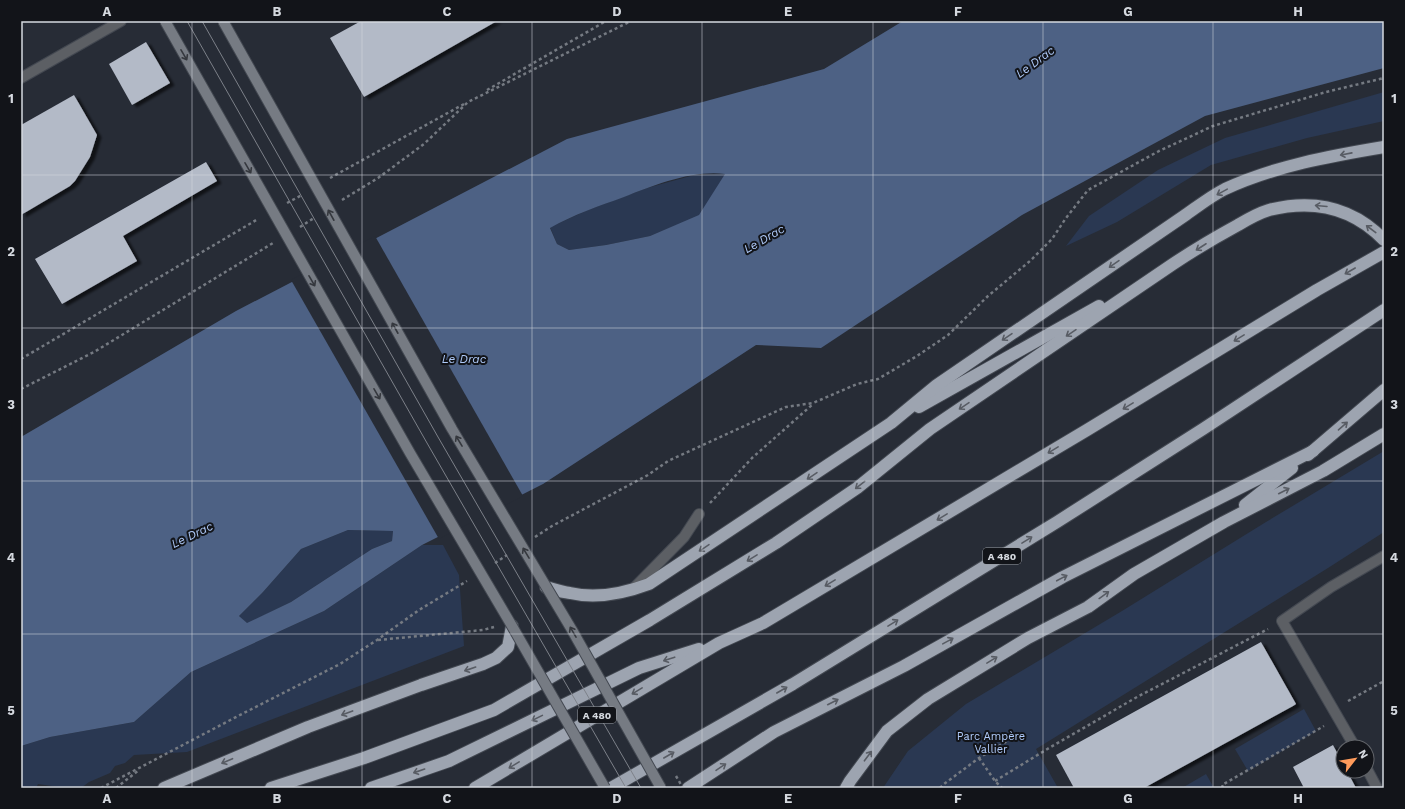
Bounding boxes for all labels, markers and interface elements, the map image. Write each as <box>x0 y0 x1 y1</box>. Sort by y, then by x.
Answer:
text: A <box>103 4 112 19</box>
text: B <box>273 4 282 19</box>
text: C <box>443 4 452 19</box>
text: D <box>612 4 622 19</box>
text: E <box>784 4 792 19</box>
text: F <box>954 4 962 19</box>
text: G <box>1123 4 1133 19</box>
text: H <box>1293 4 1303 19</box>
water label: Le Drac <box>1013 43 1058 81</box>
one-way arrow <box>181 49 189 61</box>
text: 1 <box>8 91 14 106</box>
text: 1 <box>1391 91 1397 106</box>
one-way arrow <box>1340 150 1353 158</box>
one-way arrow <box>245 162 253 174</box>
one-way arrow <box>1216 188 1228 196</box>
one-way arrow <box>1315 203 1328 210</box>
one-way arrow <box>327 209 335 221</box>
water label: Le Drac <box>741 222 787 256</box>
one-way arrow <box>1366 224 1377 233</box>
one-way arrow <box>1195 242 1206 251</box>
text: 2 <box>7 244 15 259</box>
text: 2 <box>1390 244 1398 259</box>
one-way arrow <box>1109 260 1120 268</box>
one-way arrow <box>1344 268 1356 276</box>
one-way arrow <box>309 275 317 287</box>
one-way arrow <box>391 322 398 334</box>
one-way arrow <box>1066 329 1077 337</box>
one-way arrow <box>1001 333 1012 341</box>
one-way arrow <box>1234 334 1245 342</box>
water label: Le Drac <box>442 352 487 366</box>
one-way arrow <box>373 388 381 400</box>
text: 3 <box>7 397 15 412</box>
text: 3 <box>1390 397 1398 412</box>
one-way arrow <box>958 402 969 411</box>
one-way arrow <box>1122 402 1134 410</box>
one-way arrow <box>1338 421 1348 430</box>
one-way arrow <box>454 436 462 448</box>
one-way arrow <box>1047 447 1059 455</box>
one-way arrow <box>807 472 818 480</box>
one-way arrow <box>855 481 866 489</box>
one-way arrow <box>1278 487 1290 494</box>
one-way arrow <box>936 513 948 521</box>
water label: Le Drac <box>169 519 216 551</box>
one-way arrow <box>1021 536 1032 544</box>
one-way arrow <box>699 544 710 552</box>
one-way arrow <box>521 547 529 559</box>
road number: A 480 <box>983 548 1021 564</box>
text: 4 <box>7 550 16 565</box>
text: 4 <box>1390 550 1399 565</box>
one-way arrow <box>746 554 758 562</box>
one-way arrow <box>1056 573 1068 581</box>
one-way arrow <box>824 580 836 588</box>
one-way arrow <box>1099 591 1110 600</box>
one-way arrow <box>887 618 899 626</box>
one-way arrow <box>568 626 576 638</box>
one-way arrow <box>942 637 954 645</box>
one-way arrow <box>662 656 675 663</box>
one-way arrow <box>986 656 998 664</box>
one-way arrow <box>464 665 476 673</box>
one-way arrow <box>776 686 788 694</box>
one-way arrow <box>631 688 643 696</box>
one-way arrow <box>827 698 839 705</box>
text: 5 <box>7 703 15 718</box>
text: 5 <box>1390 703 1398 718</box>
road number: A 480 <box>578 707 616 723</box>
one-way arrow <box>342 709 354 717</box>
one-way arrow <box>532 714 544 722</box>
park label: Parc Ampère Vallier <box>957 730 1025 756</box>
north arrow <box>1335 739 1375 779</box>
text: N <box>1355 747 1371 761</box>
one-way arrow <box>663 750 675 758</box>
one-way arrow <box>864 751 872 762</box>
one-way arrow <box>221 758 233 766</box>
one-way arrow <box>508 761 520 769</box>
one-way arrow <box>715 763 726 771</box>
one-way arrow <box>413 768 426 775</box>
text: A <box>103 791 112 806</box>
text: B <box>273 791 282 806</box>
text: C <box>443 791 452 806</box>
text: D <box>612 791 622 806</box>
text: E <box>784 791 792 806</box>
text: F <box>954 791 962 806</box>
text: G <box>1123 791 1133 806</box>
text: H <box>1293 791 1303 806</box>

